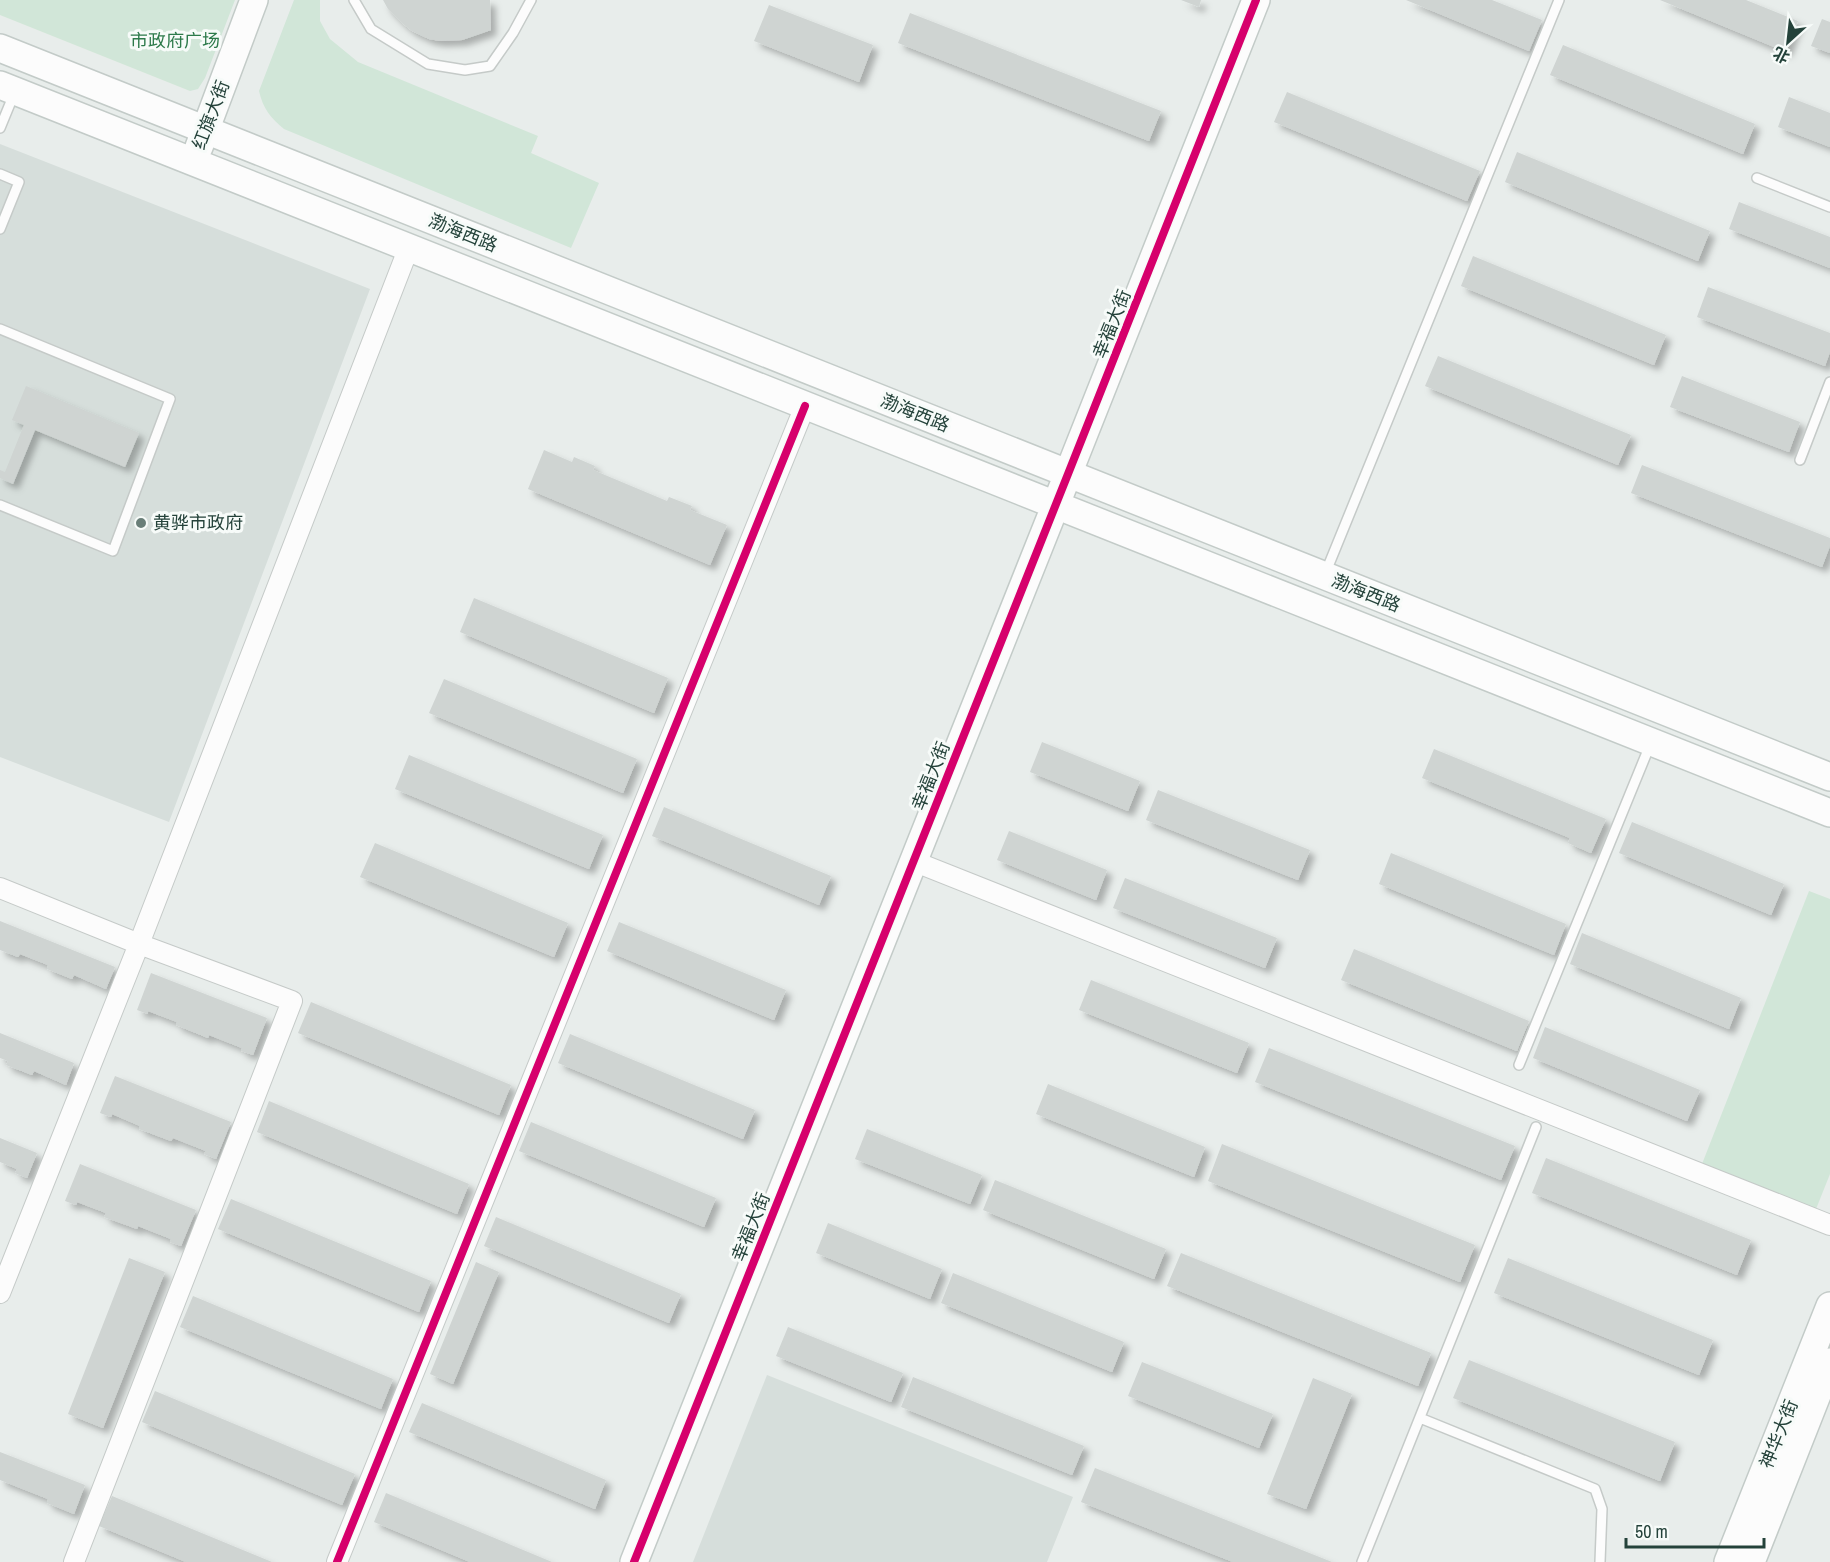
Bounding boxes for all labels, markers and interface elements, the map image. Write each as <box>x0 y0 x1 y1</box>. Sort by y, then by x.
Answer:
north arrow <box>1758 12 1818 72</box>
park label: 市政府广场 <box>130 28 220 53</box>
text: 北 <box>1769 42 1793 69</box>
street label: 红旗大街 <box>186 77 235 153</box>
street label: 渤海西路 <box>425 207 501 258</box>
street label: 幸福大街 <box>1086 286 1137 362</box>
street label: 渤海西路 <box>877 387 953 438</box>
place label: 黄骅市政府 <box>153 510 243 535</box>
marker: 黄骅市政府 <box>134 516 148 530</box>
street label: 渤海西路 <box>1328 567 1404 618</box>
street label: 幸福大街 <box>905 738 956 814</box>
street label: 幸福大街 <box>725 1189 776 1265</box>
street label: 神华大街 <box>1753 1396 1804 1472</box>
scale bar <box>1626 1511 1764 1549</box>
text: 50 m <box>1635 1519 1668 1544</box>

